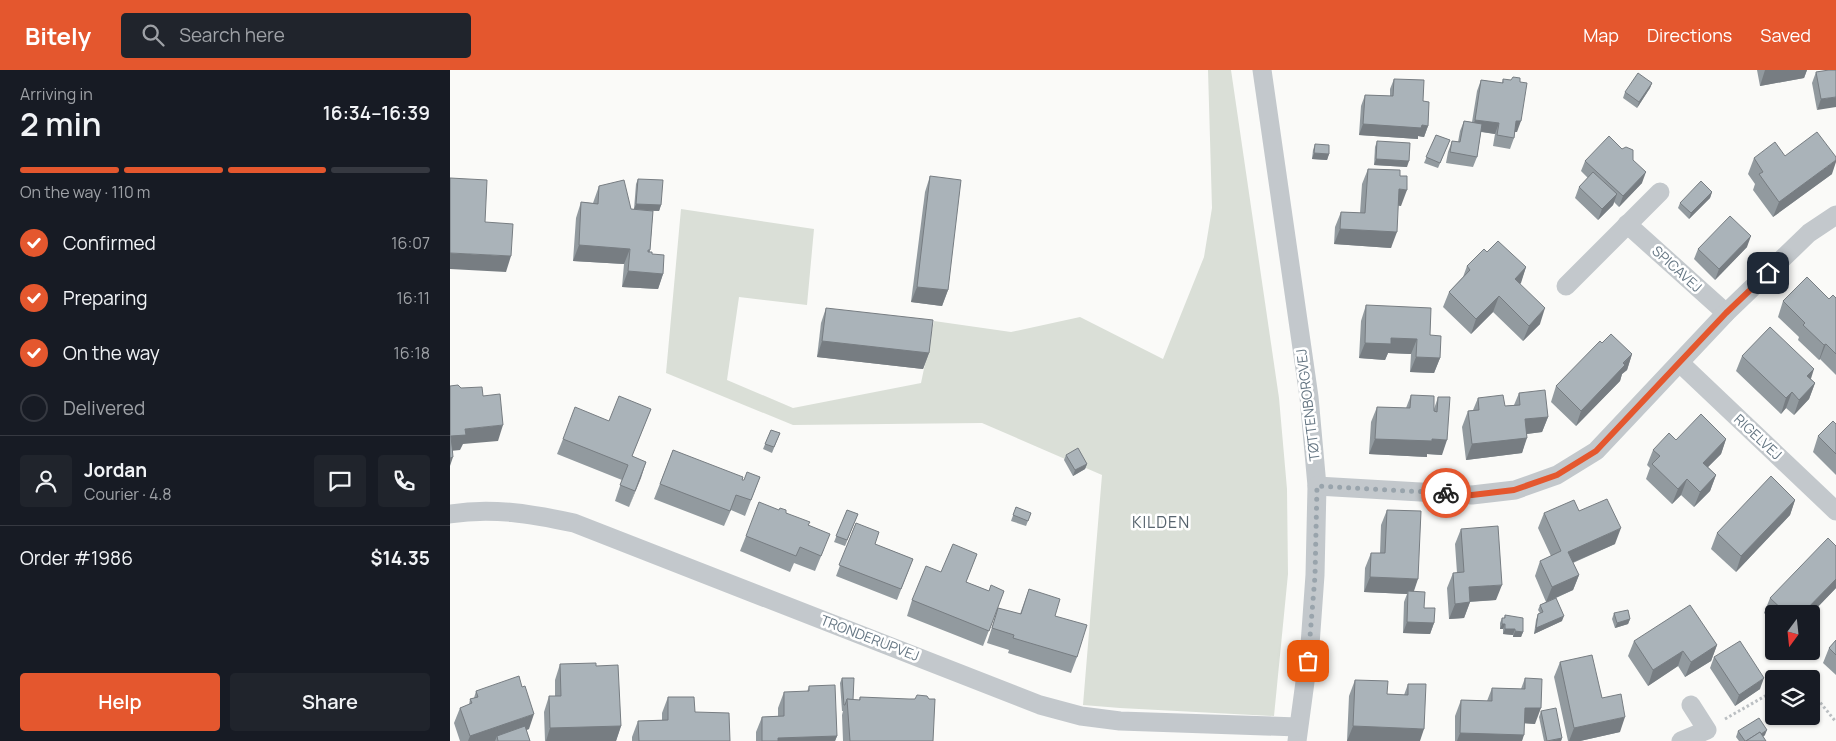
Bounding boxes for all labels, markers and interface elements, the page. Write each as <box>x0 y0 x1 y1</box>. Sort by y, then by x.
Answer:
search box <box>121 13 471 58</box>
text: Bitely <box>25 19 91 52</box>
icon: search <box>139 21 167 49</box>
text: Search here <box>179 22 285 48</box>
text: Map <box>1583 23 1619 47</box>
text: Directions <box>1647 23 1732 47</box>
text: Saved <box>1760 23 1811 47</box>
text: Arriving in <box>20 83 93 105</box>
text: 16:34–16:39 <box>323 100 430 126</box>
text: 2 min <box>20 102 102 146</box>
text: On the way · 110 m <box>20 181 150 203</box>
icon: check <box>20 229 48 257</box>
text: Confirmed <box>63 230 156 256</box>
text: 16:07 <box>391 232 430 254</box>
street label: SPICAVEJ <box>1648 241 1706 296</box>
pin <box>1747 252 1789 294</box>
icon: home <box>1754 259 1782 287</box>
icon: check <box>20 284 48 312</box>
text: Preparing <box>63 285 148 311</box>
text: 16:11 <box>397 287 430 309</box>
icon: check <box>20 339 48 367</box>
text: On the way <box>63 340 160 366</box>
text: 16:18 <box>394 342 430 364</box>
street label: TØTTENBORGVEJ <box>1291 348 1324 462</box>
text: Delivered <box>63 395 145 421</box>
street label: RIGELVEJ <box>1730 410 1786 464</box>
button: person <box>20 455 72 507</box>
button: chat <box>314 455 366 507</box>
button: phone <box>378 455 430 507</box>
text: Jordan <box>84 457 147 483</box>
courier <box>1421 468 1471 518</box>
icon: bike <box>1432 479 1460 507</box>
text: Courier · 4.8 <box>84 483 172 505</box>
district label: KILDEN <box>1132 511 1190 533</box>
text: Order #1986 <box>20 545 133 571</box>
text: $14.35 <box>371 545 430 571</box>
north arrow <box>1765 605 1820 660</box>
map controls <box>1765 605 1820 725</box>
street label: TRONDERUPVEJ <box>818 610 922 665</box>
pin <box>1287 640 1329 682</box>
icon: bag <box>1294 647 1322 675</box>
button: layers <box>1765 670 1820 725</box>
button: Help <box>20 673 220 731</box>
button: Share <box>230 673 430 731</box>

